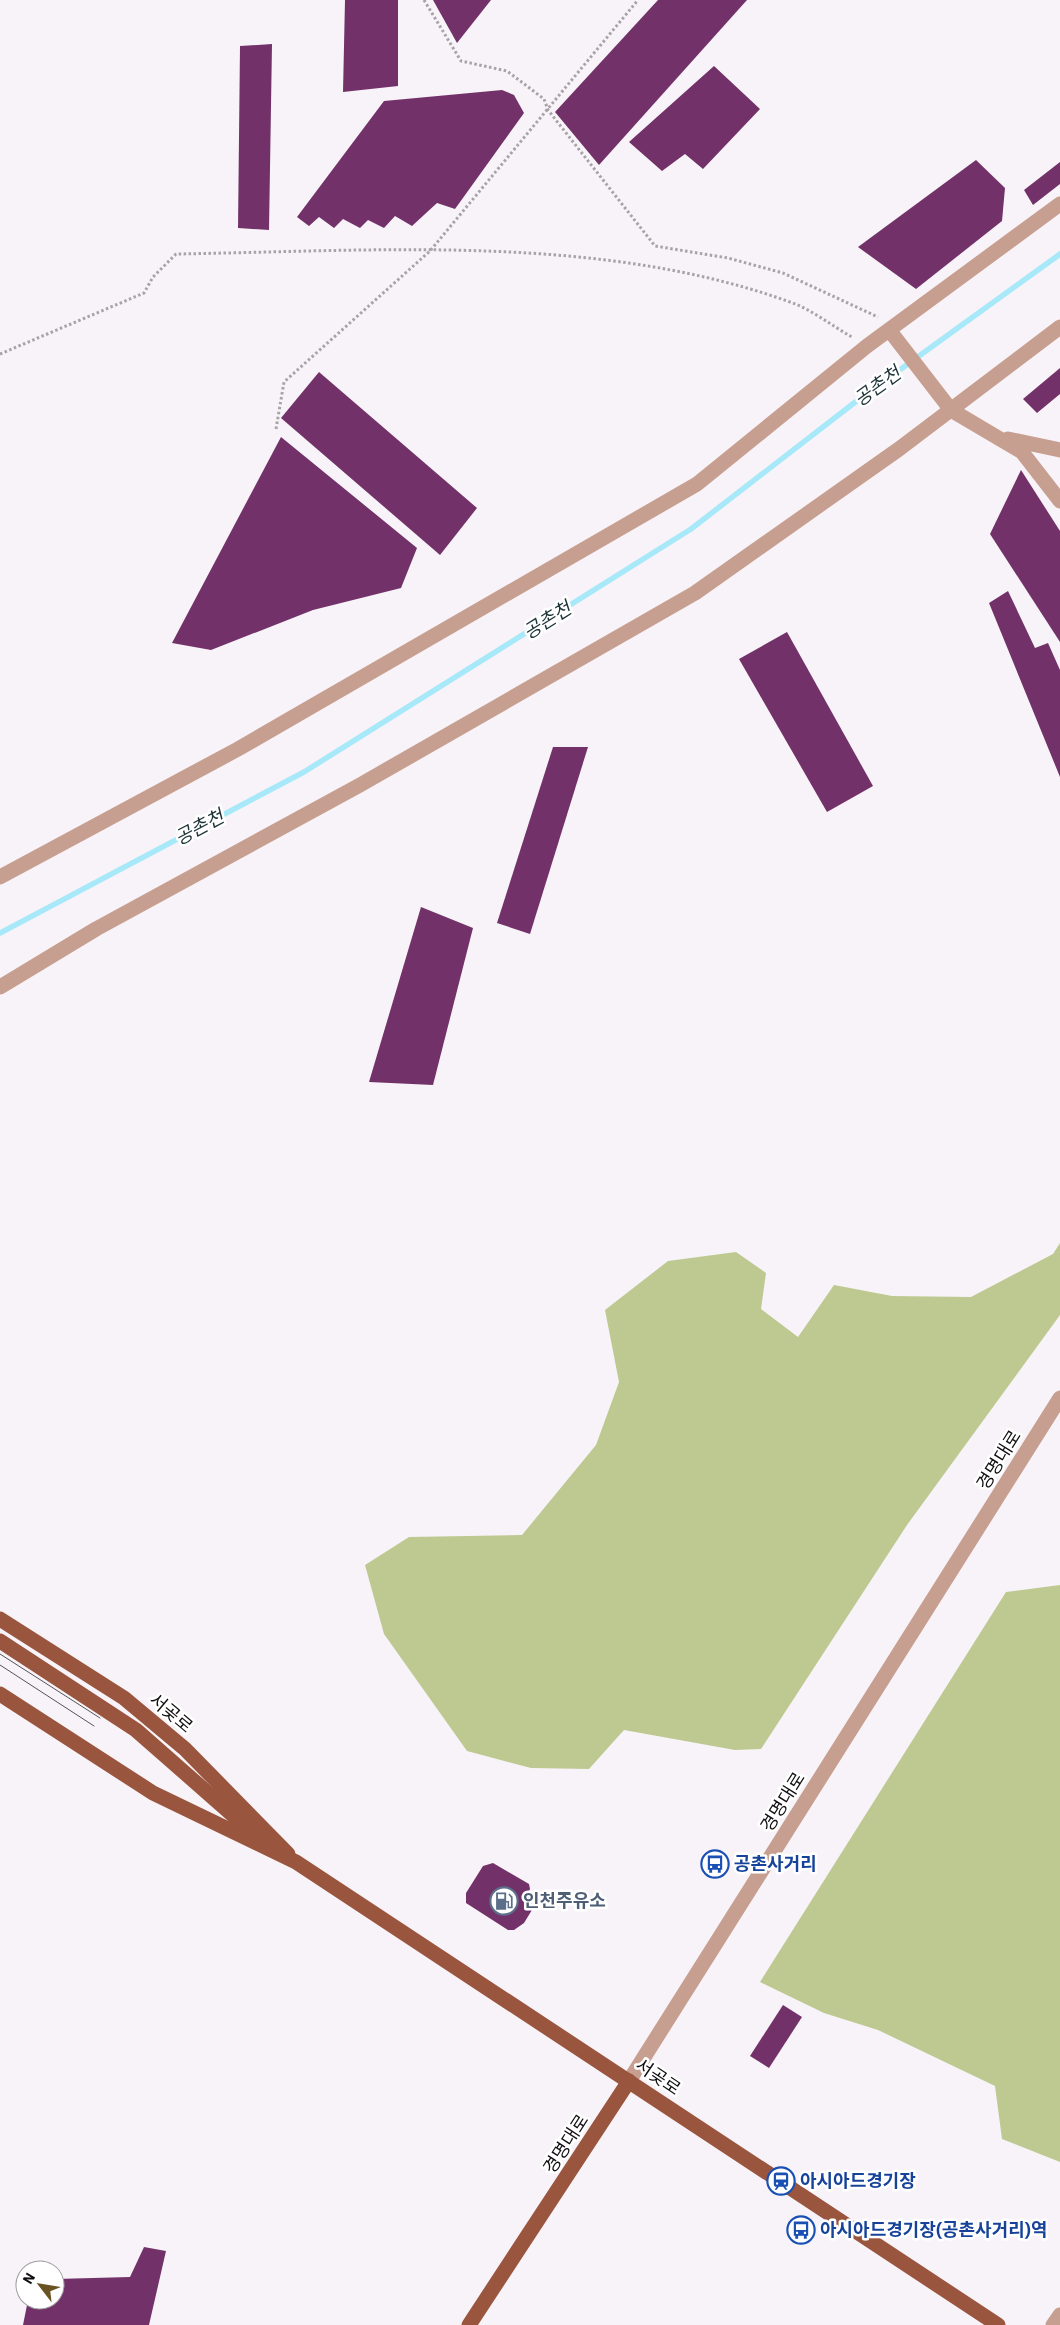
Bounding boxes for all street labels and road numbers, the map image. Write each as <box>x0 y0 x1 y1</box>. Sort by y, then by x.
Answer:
street label: 경명대로 <box>971 1426 1026 1494</box>
street label: 서곶로 <box>145 1688 198 1737</box>
street label: 경명대로 <box>755 1768 810 1836</box>
street label: 서곶로 <box>631 2053 685 2100</box>
street label: 경명대로 <box>538 2110 593 2178</box>

